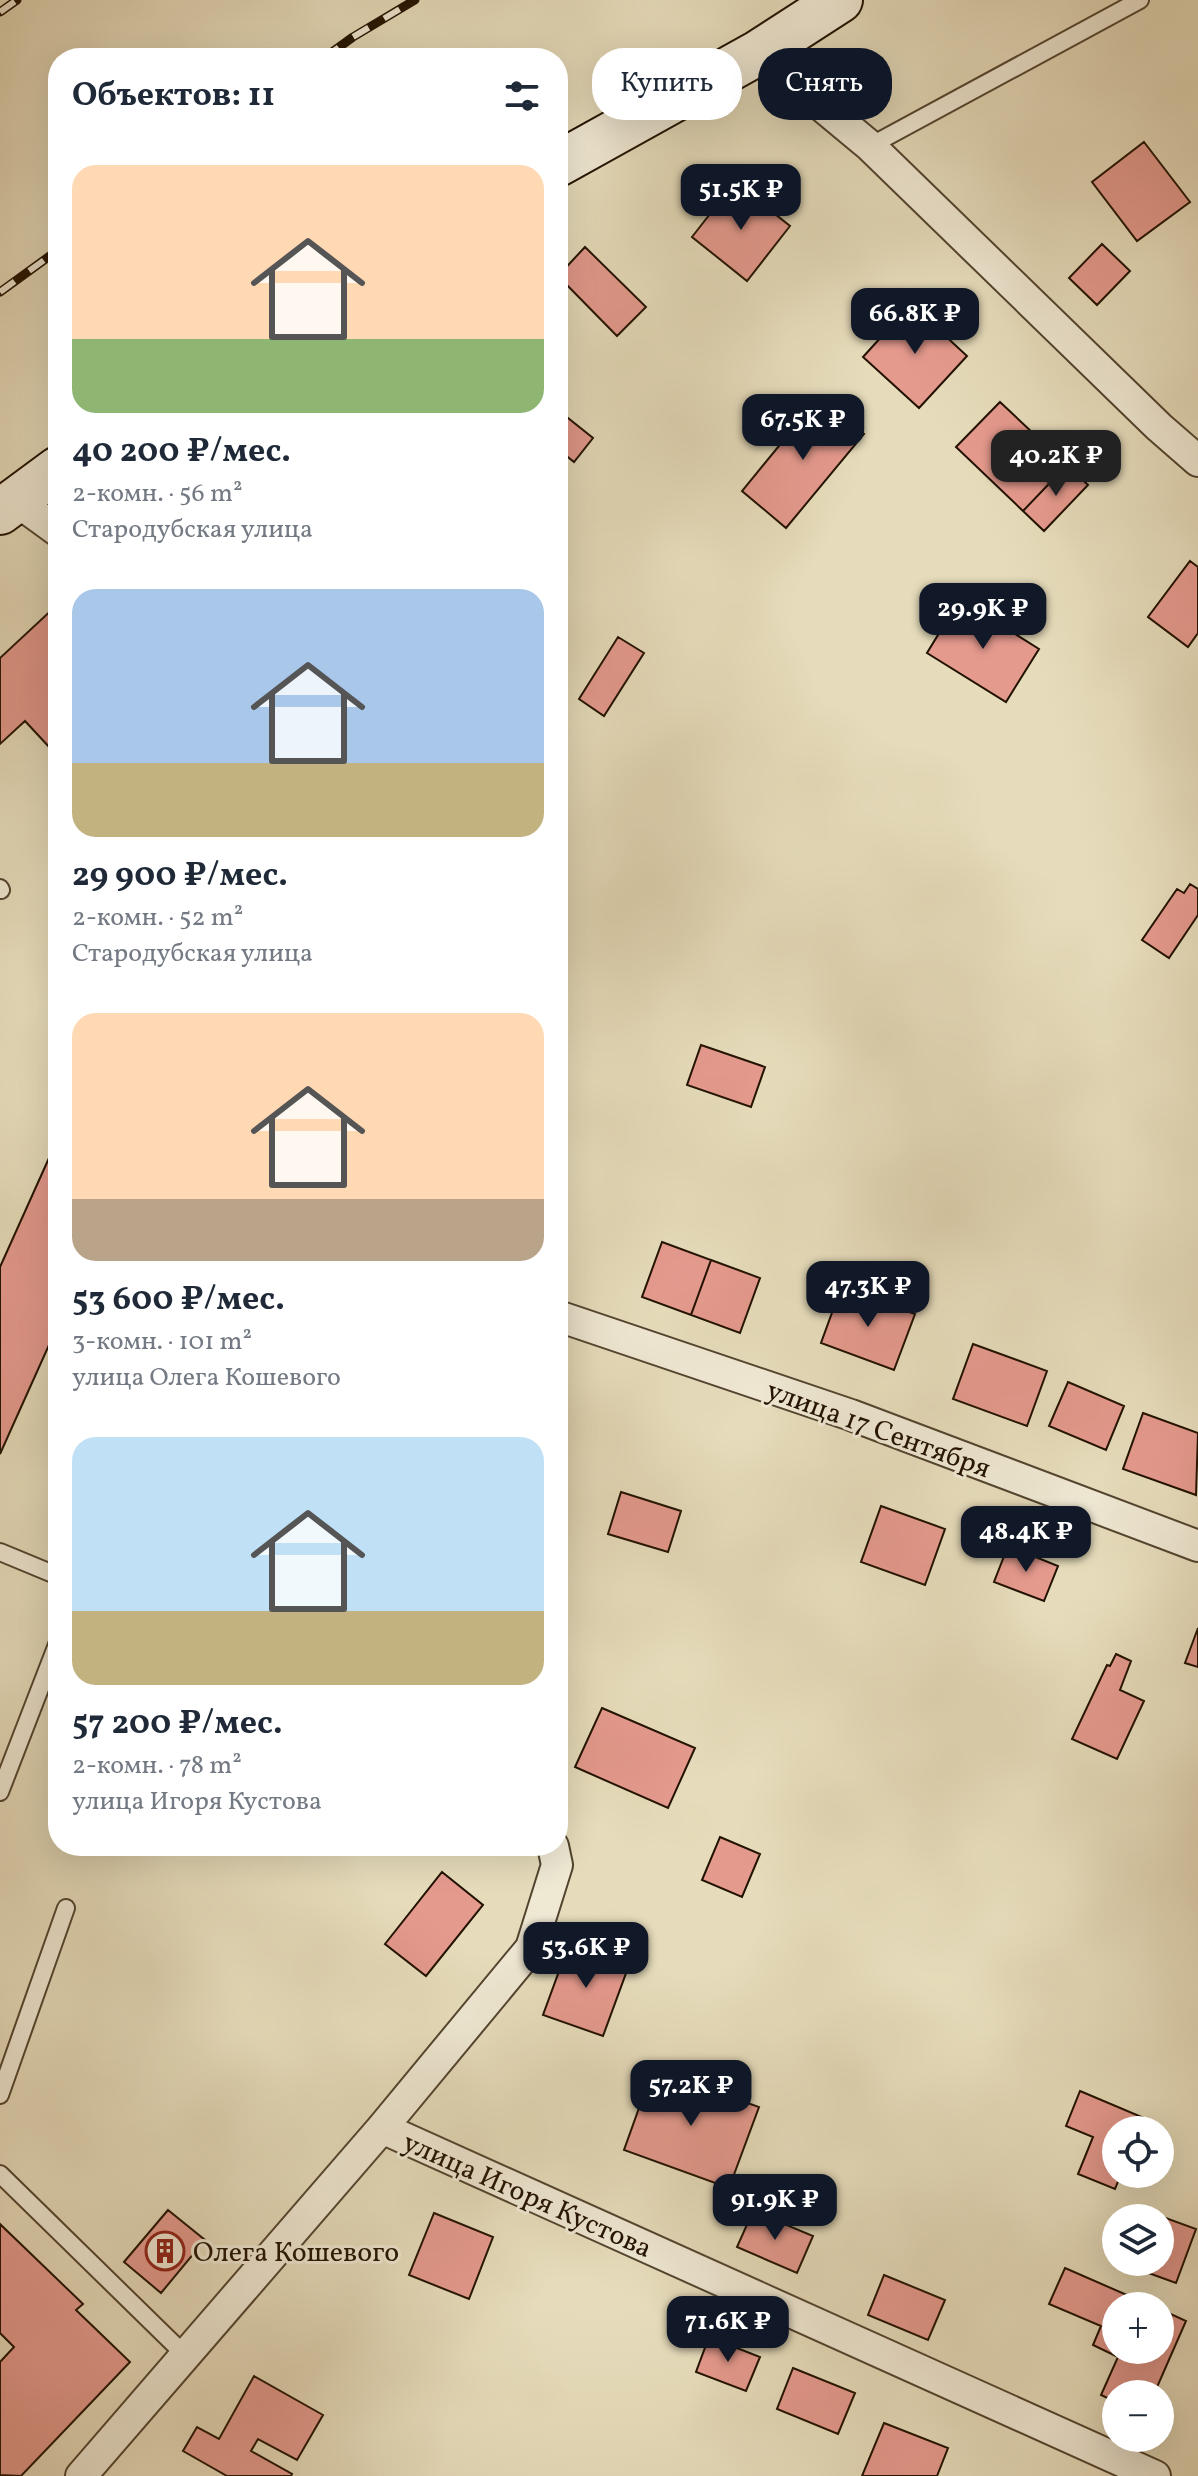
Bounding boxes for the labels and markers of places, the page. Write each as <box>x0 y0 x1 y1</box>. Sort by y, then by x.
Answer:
pin: 51.5K ₽ <box>667 164 815 232</box>
pin: 66.8K ₽ <box>841 288 989 356</box>
pin: 67.5K ₽ <box>729 394 877 462</box>
pin: 40.2K ₽ <box>982 430 1130 498</box>
pin: 29.9K ₽ <box>909 583 1057 651</box>
pin: 47.3K ₽ <box>794 1261 942 1329</box>
pin: 48.4K ₽ <box>952 1506 1100 1574</box>
pin: 53.6K ₽ <box>512 1922 660 1990</box>
pin: 57.2K ₽ <box>617 2060 765 2128</box>
pin: 91.9K ₽ <box>701 2174 849 2242</box>
building icon: Олега Кошевого <box>144 2230 186 2272</box>
place label: Олега Кошевого <box>193 2234 399 2273</box>
pin: 71.6K ₽ <box>654 2296 802 2364</box>

